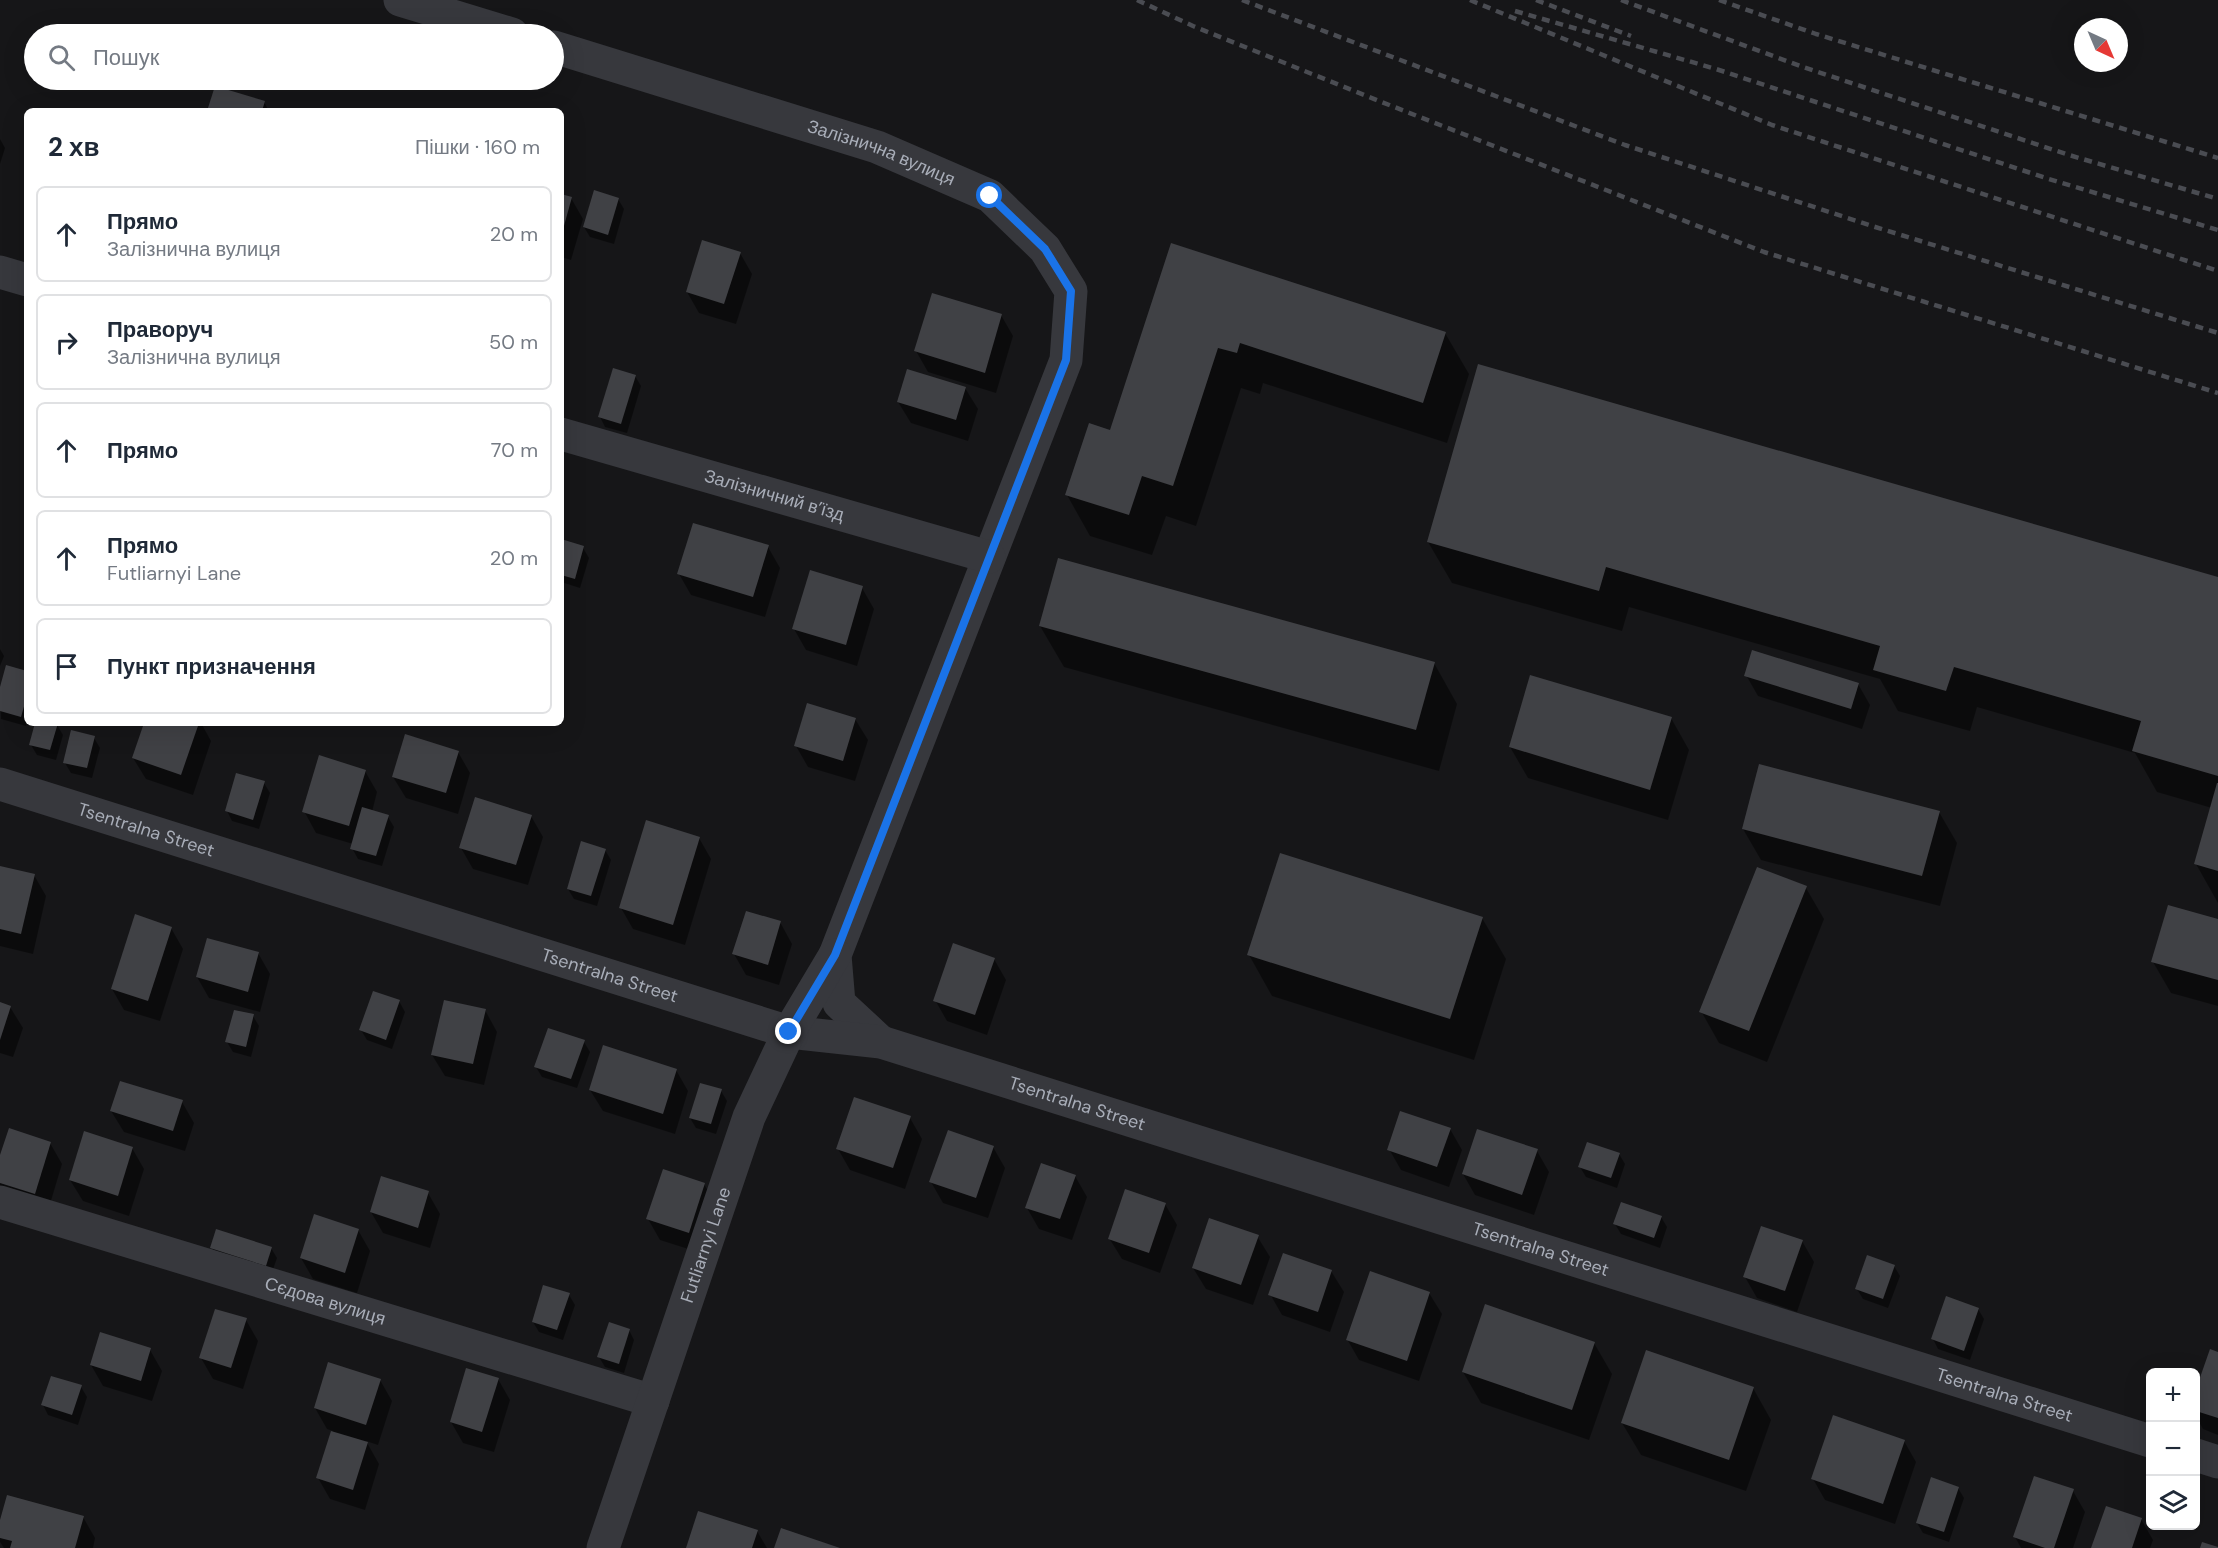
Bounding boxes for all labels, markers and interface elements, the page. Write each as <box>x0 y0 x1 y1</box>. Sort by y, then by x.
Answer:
north arrow <box>2074 18 2128 72</box>
search box <box>24 24 564 90</box>
icon: search <box>45 41 78 74</box>
text: Пошук <box>93 43 159 72</box>
street label: Залізнична вулиця <box>804 114 959 191</box>
text: 2 хв <box>48 130 100 164</box>
text: Пішки · 160 m <box>415 134 540 160</box>
route start <box>976 182 1002 208</box>
text: Прямо <box>107 207 178 236</box>
icon: ahead <box>50 218 83 251</box>
text: 20 m <box>490 221 538 247</box>
text: Залізнична вулиця <box>107 236 280 262</box>
text: Праворуч <box>107 315 213 344</box>
icon: right <box>50 326 83 359</box>
text: 50 m <box>489 329 538 355</box>
text: Залізнична вулиця <box>107 344 280 370</box>
icon: ahead <box>50 434 83 467</box>
text: Прямо <box>107 436 178 465</box>
text: 70 m <box>491 437 538 463</box>
street label: Залізничний в’їзд <box>702 464 848 527</box>
text: Прямо <box>107 531 178 560</box>
icon: ahead <box>50 542 83 575</box>
text: 20 m <box>490 545 538 571</box>
text: Futliarnyi Lane <box>107 560 241 586</box>
icon: arrive <box>50 650 83 683</box>
text: Пункт призначення <box>107 652 316 681</box>
street label: Tsentralna Street <box>75 797 217 863</box>
street label: Tsentralna Street <box>538 943 681 1008</box>
route end <box>775 1018 801 1044</box>
street label: Tsentralna Street <box>1006 1071 1148 1136</box>
street label: Futliarnyi Lane <box>675 1184 736 1306</box>
street label: Tsentralna Street <box>1469 1217 1612 1282</box>
street label: Сєдова вулиця <box>262 1271 389 1331</box>
street label: Tsentralna Street <box>1933 1362 2076 1428</box>
map controls <box>2146 1368 2200 1530</box>
button: + <box>2146 1368 2200 1422</box>
button: − <box>2146 1422 2200 1476</box>
button: layers <box>2146 1476 2200 1530</box>

